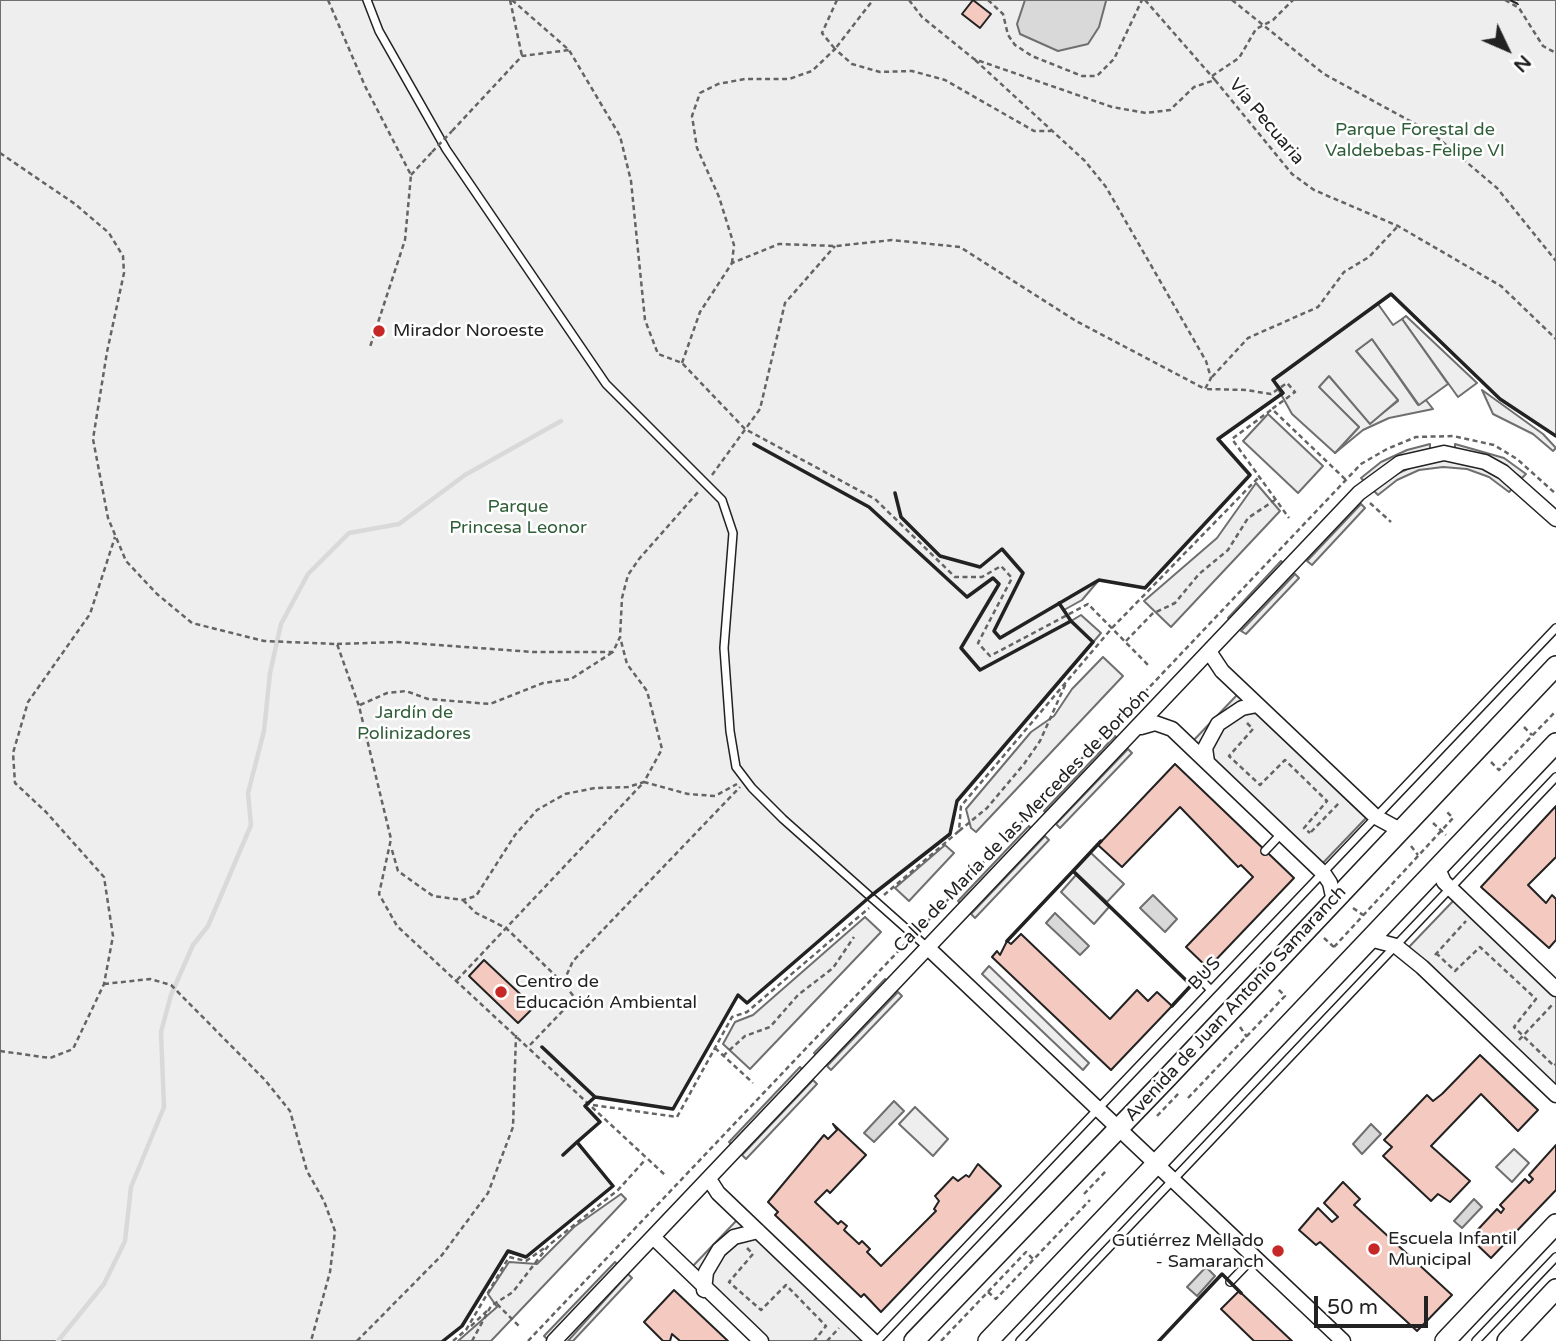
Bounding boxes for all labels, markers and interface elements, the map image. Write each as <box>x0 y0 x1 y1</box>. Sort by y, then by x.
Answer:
north arrow <box>1472 14 1542 84</box>
text: N <box>1509 50 1535 77</box>
street label: Vía Pecuaria <box>1224 75 1308 169</box>
park label: Parque Forestal de Valdebebas-Felipe VI <box>1325 119 1505 162</box>
place label: Mirador Noroeste <box>393 320 544 342</box>
marker: Mirador Noroeste <box>371 323 387 339</box>
park label: Parque Princesa Leonor <box>449 496 587 538</box>
street label: Calle de María de las Mercedes de Borbón <box>890 684 1154 958</box>
park label: Jardín de Polinizadores <box>357 702 471 744</box>
street label: Avenida de Juan Antonio Samaranch <box>1121 882 1351 1126</box>
street label: BUS <box>1184 953 1226 995</box>
place label: Centro de Educación Ambiental <box>515 971 697 1014</box>
marker: Centro de Educación Ambiental <box>493 984 509 1000</box>
place label: Escuela Infantil Municipal <box>1388 1228 1517 1270</box>
place label: Gutiérrez Mellado - Samaranch <box>1112 1230 1264 1272</box>
marker: Escuela Infantil Municipal <box>1366 1241 1382 1257</box>
marker: Gutiérrez Mellado - Samaranch <box>1270 1243 1286 1259</box>
scale bar <box>1318 1282 1432 1326</box>
text: 50 m <box>1327 1295 1378 1320</box>

